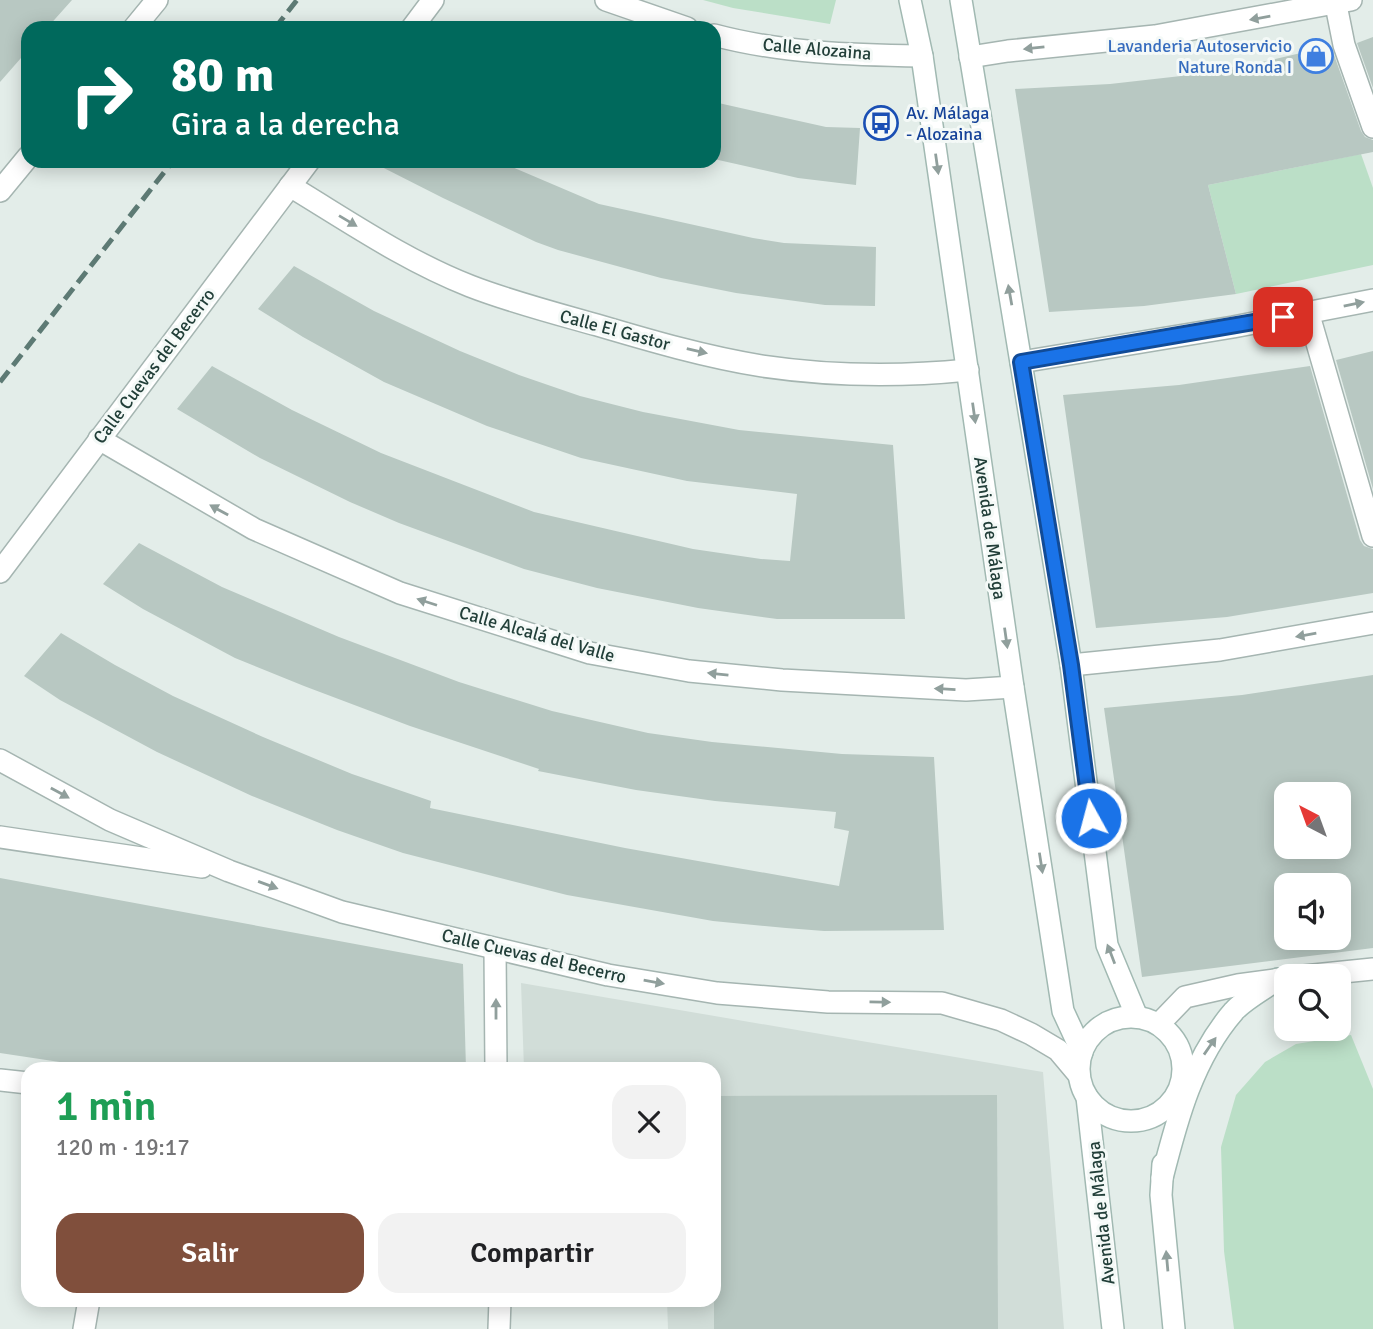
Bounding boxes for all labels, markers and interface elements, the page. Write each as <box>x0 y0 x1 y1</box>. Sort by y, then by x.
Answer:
one-way arrow <box>1249 13 1271 24</box>
street label: Calle Alozaina <box>762 33 872 65</box>
place label: Lavanderia Autoservicio Nature Ronda I <box>1107 35 1292 78</box>
shop icon: Lavanderia Autoservicio Nature Ronda I <box>1297 37 1335 75</box>
one-way arrow <box>1023 43 1045 54</box>
text: 80 m <box>171 45 274 105</box>
icon: right <box>56 49 147 140</box>
place label: Av. Málaga - Alozaina <box>906 102 989 145</box>
bus stop icon: Av. Málaga - Alozaina <box>862 104 900 142</box>
text: Gira a la derecha <box>171 105 400 144</box>
one-way arrow <box>932 153 943 175</box>
one-way arrow <box>339 215 358 228</box>
street label: Calle Cuevas del Becerro <box>88 284 220 448</box>
one-way arrow <box>1004 284 1015 306</box>
pin <box>1253 287 1313 347</box>
icon: arrive <box>1264 298 1302 336</box>
one-way arrow <box>1343 298 1365 309</box>
street label: Calle El Gastor <box>557 305 673 355</box>
one-way arrow <box>686 346 708 357</box>
one-way arrow <box>969 402 980 424</box>
street label: Avenida de Málaga <box>969 455 1011 601</box>
one-way arrow <box>209 504 229 516</box>
one-way arrow <box>416 596 437 607</box>
street label: Calle Alcalá del Valle <box>457 601 617 667</box>
one-way arrow <box>1001 627 1012 649</box>
one-way arrow <box>1295 630 1317 641</box>
one-way arrow <box>707 668 729 679</box>
one-way arrow <box>934 683 956 694</box>
position arrow <box>1054 781 1128 855</box>
north arrow <box>1274 782 1351 859</box>
map controls <box>1274 782 1351 1041</box>
one-way arrow <box>50 787 70 799</box>
one-way arrow <box>1035 852 1046 874</box>
button: sound <box>1274 873 1351 950</box>
one-way arrow <box>257 880 278 891</box>
street label: Calle Cuevas del Becerro <box>440 924 628 988</box>
one-way arrow <box>1106 944 1117 965</box>
button: search <box>1274 964 1351 1041</box>
one-way arrow <box>643 977 665 988</box>
one-way arrow <box>869 996 891 1008</box>
one-way arrow <box>490 998 502 1020</box>
one-way arrow <box>1203 1036 1216 1055</box>
text: 1 min <box>56 1081 157 1132</box>
button: close <box>612 1085 686 1159</box>
text: 120 m · 19:17 <box>56 1133 190 1162</box>
street label: Avenida de Málaga <box>1083 1140 1119 1286</box>
button: Salir <box>56 1213 364 1293</box>
button: Compartir <box>378 1213 686 1293</box>
one-way arrow <box>1161 1250 1172 1272</box>

